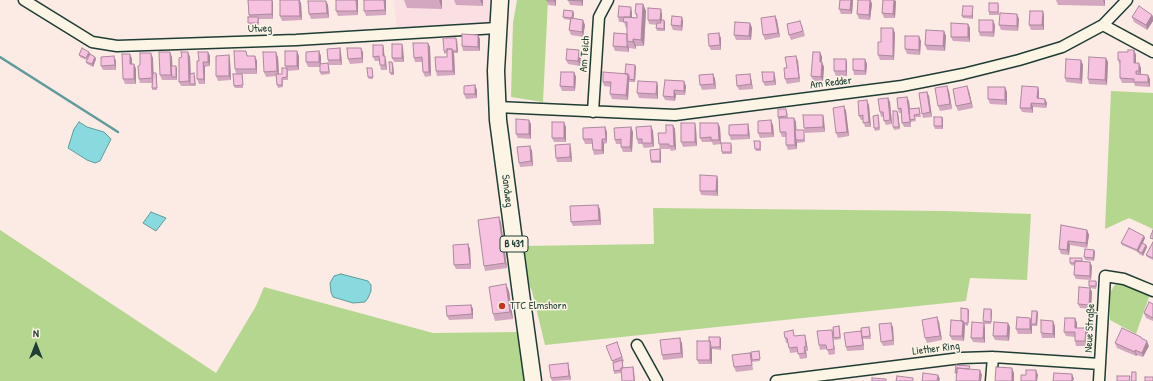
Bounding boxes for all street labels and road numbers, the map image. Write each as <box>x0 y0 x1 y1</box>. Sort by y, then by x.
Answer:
street label: Utweg <box>248 22 272 36</box>
street label: Am Teich <box>577 35 593 73</box>
street label: Am Redder <box>809 74 853 92</box>
street label: Sandweg <box>498 174 516 208</box>
road number: B 431 <box>500 236 528 252</box>
street label: Neue Straße <box>1082 303 1098 353</box>
street label: Liether Ring <box>911 340 961 358</box>

